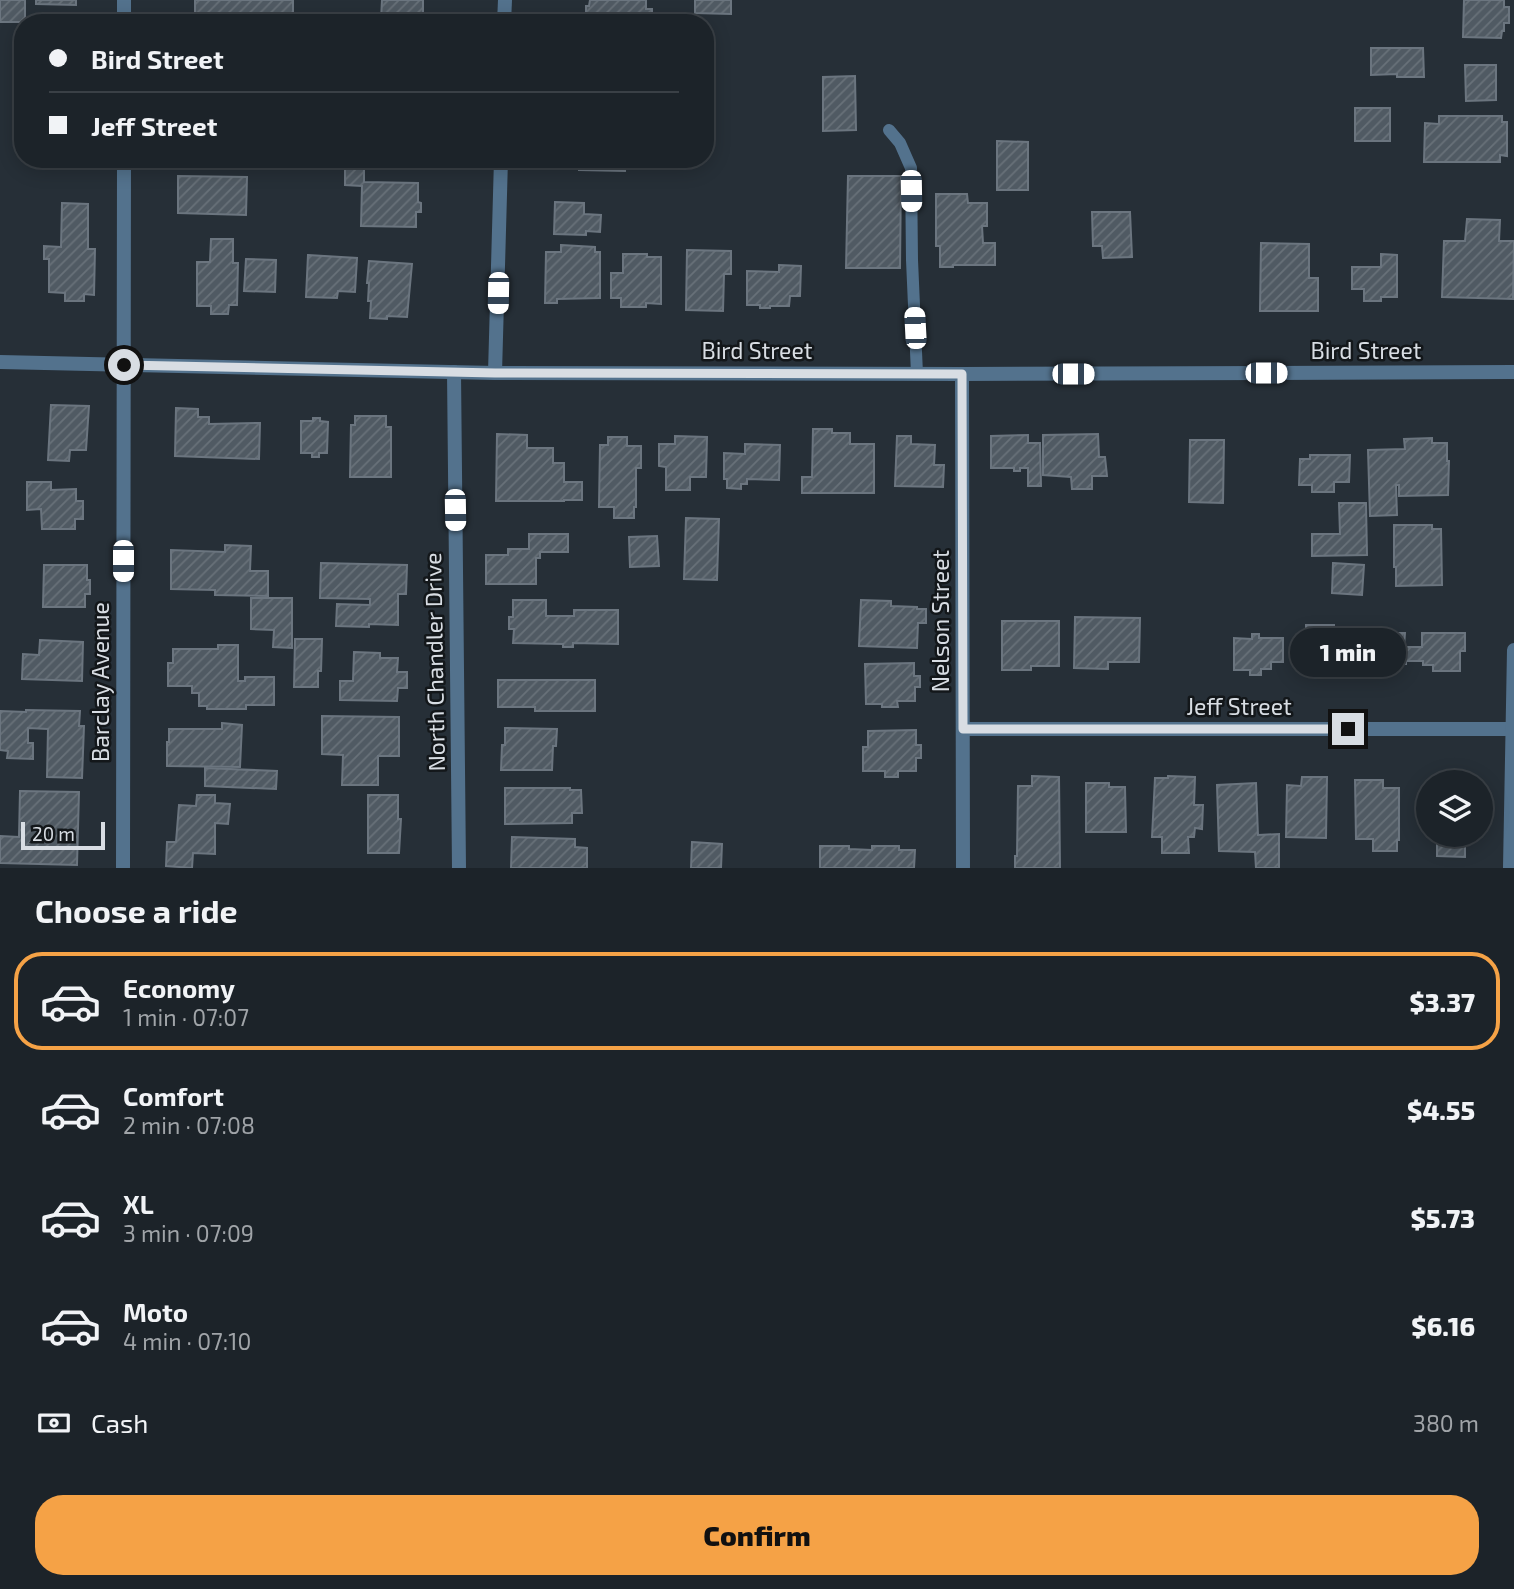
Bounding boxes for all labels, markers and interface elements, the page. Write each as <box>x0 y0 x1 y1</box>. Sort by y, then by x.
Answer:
text: Bird Street <box>91 43 224 74</box>
text: Jeff Street <box>91 110 217 141</box>
car <box>901 170 922 212</box>
car <box>488 272 509 314</box>
car <box>904 306 927 350</box>
street label: Bird Street <box>701 336 813 364</box>
street label: Bird Street <box>1310 336 1422 364</box>
route start <box>108 349 140 381</box>
car <box>1246 363 1288 384</box>
car <box>1053 364 1095 385</box>
car <box>445 489 466 531</box>
car <box>113 540 134 582</box>
street label: Nelson Street <box>926 549 954 692</box>
street label: North Chandler Drive <box>418 552 450 772</box>
street label: Barclay Avenue <box>86 602 114 762</box>
callout: 1 min <box>1290 628 1406 676</box>
text: 1 min <box>1320 638 1376 666</box>
street label: Jeff Street <box>1186 692 1292 720</box>
route end <box>1332 713 1364 745</box>
map controls <box>1416 770 1493 847</box>
button: layers <box>1416 770 1493 847</box>
scale bar <box>21 819 105 851</box>
text: 20 m <box>32 822 75 845</box>
text: Choose a ride <box>35 891 238 929</box>
icon: car <box>39 970 102 1033</box>
text: Economy <box>123 972 235 1003</box>
text: $3.37 <box>1409 986 1475 1017</box>
text: 1 min · 07:07 <box>123 1003 249 1031</box>
icon: car <box>39 1078 102 1141</box>
text: Comfort <box>123 1080 224 1111</box>
text: $4.55 <box>1407 1094 1475 1125</box>
text: 2 min · 07:08 <box>123 1111 255 1139</box>
icon: car <box>39 1186 102 1249</box>
text: XL <box>123 1188 154 1219</box>
text: $5.73 <box>1411 1202 1475 1233</box>
text: 3 min · 07:09 <box>123 1219 254 1247</box>
icon: car <box>39 1294 102 1357</box>
text: Moto <box>123 1296 188 1327</box>
text: $6.16 <box>1411 1310 1475 1341</box>
text: 4 min · 07:10 <box>123 1327 251 1355</box>
icon: cash <box>35 1404 73 1442</box>
text: Cash <box>91 1407 148 1438</box>
text: 380 m <box>1413 1409 1479 1437</box>
button: Confirm <box>35 1495 1479 1575</box>

